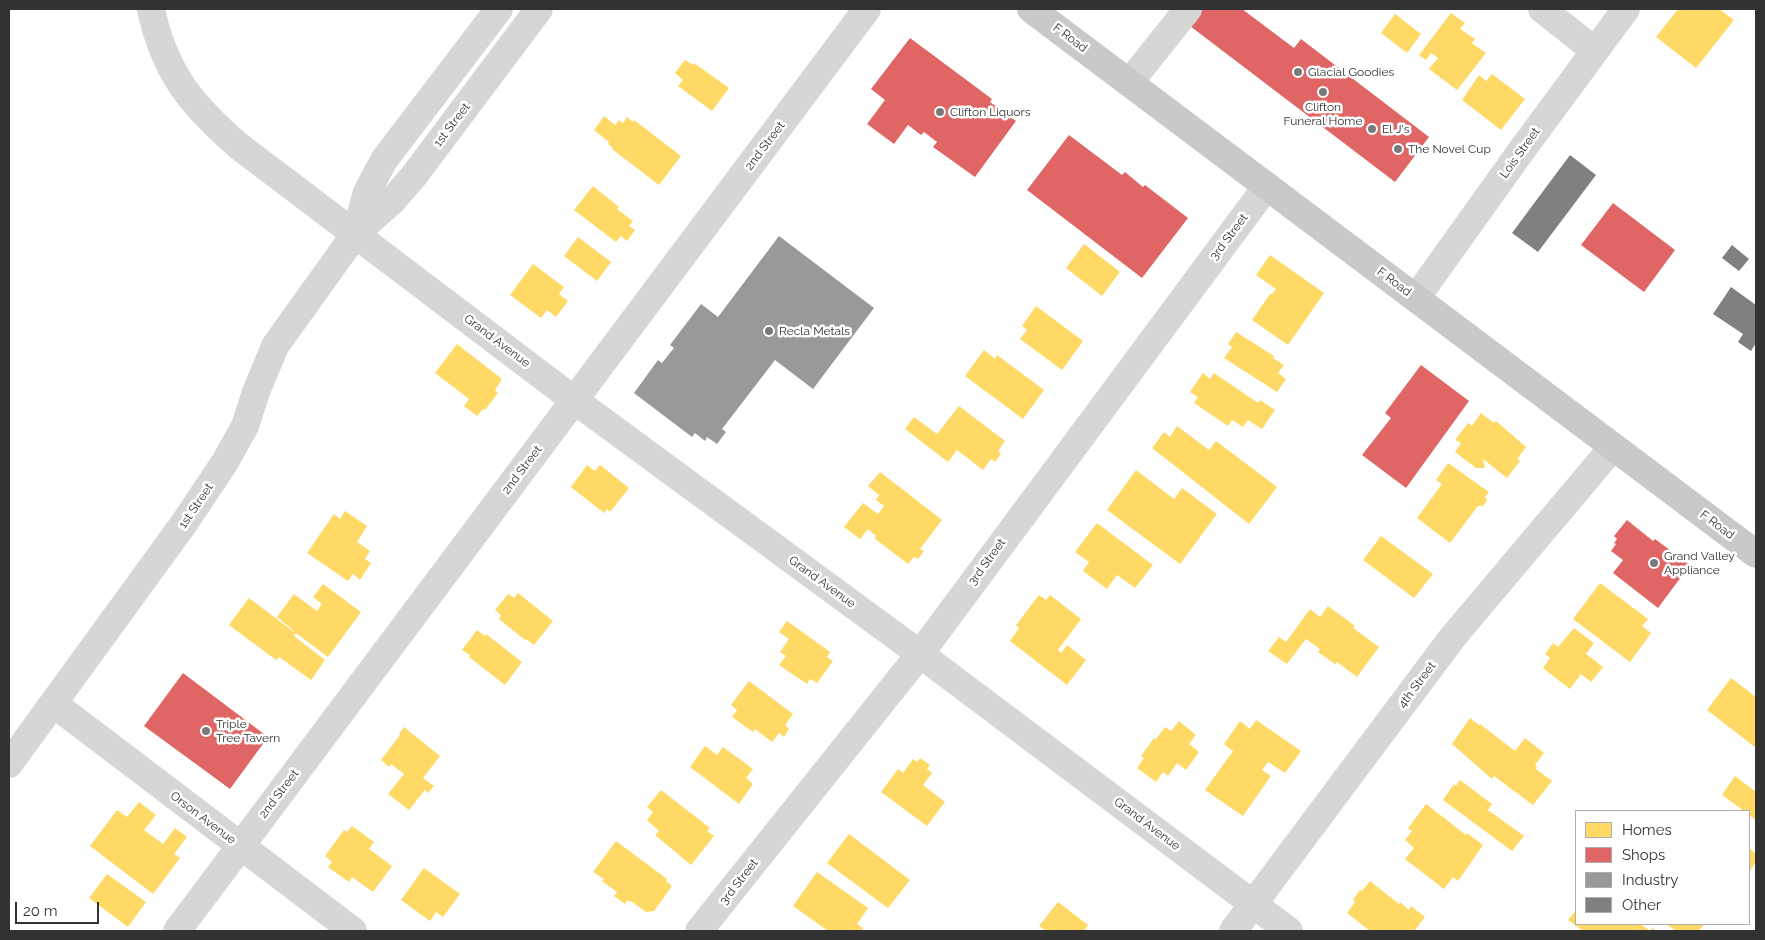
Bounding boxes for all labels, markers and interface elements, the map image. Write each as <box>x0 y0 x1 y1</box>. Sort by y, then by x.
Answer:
street label: F Road <box>1050 21 1090 55</box>
place label: Glacial Goodies <box>1308 65 1394 79</box>
marker: Glacial Goodies <box>1292 66 1304 78</box>
marker: Clifton Funeral Home <box>1317 86 1329 98</box>
street label: 1st Street <box>431 100 473 150</box>
place label: Clifton Funeral Home <box>1284 100 1362 128</box>
place label: Clifton Liquors <box>950 105 1030 119</box>
marker: Clifton Liquors <box>934 106 946 118</box>
street label: 2nd Street <box>742 119 788 173</box>
place label: El J's <box>1382 122 1409 136</box>
marker: El J's <box>1366 123 1378 135</box>
street label: Lois Street <box>1497 125 1543 181</box>
place label: The Novel Cup <box>1408 142 1491 156</box>
marker: The Novel Cup <box>1392 143 1404 155</box>
street label: 3rd Street <box>1207 211 1251 263</box>
street label: F Road <box>1374 265 1414 299</box>
street label: Grand Avenue <box>461 311 533 371</box>
place label: Recla Metals <box>779 324 850 338</box>
marker: Recla Metals <box>763 325 775 337</box>
street label: 2nd Street <box>499 443 545 497</box>
street label: 1st Street <box>176 481 216 531</box>
street label: F Road <box>1697 508 1737 542</box>
street label: 3rd Street <box>965 536 1009 588</box>
place label: Grand Valley Appliance <box>1664 549 1735 577</box>
street label: Grand Avenue <box>786 553 858 611</box>
marker: Grand Valley Appliance <box>1648 557 1660 569</box>
street label: 4th Street <box>1395 659 1439 711</box>
place label: Triple Tree Tavern <box>216 717 280 745</box>
marker: Triple Tree Tavern <box>200 725 212 737</box>
street label: 2nd Street <box>256 767 302 821</box>
street label: Orson Avenue <box>167 789 239 847</box>
street label: Grand Avenue <box>1111 794 1183 854</box>
legend <box>1575 810 1750 925</box>
text: Homes <box>1622 821 1672 839</box>
text: Shops <box>1622 846 1665 864</box>
street label: 3rd Street <box>717 856 761 908</box>
text: Industry <box>1622 871 1678 889</box>
scale bar <box>18 892 101 924</box>
text: Other <box>1622 896 1661 914</box>
text: 20 m <box>23 902 58 920</box>

